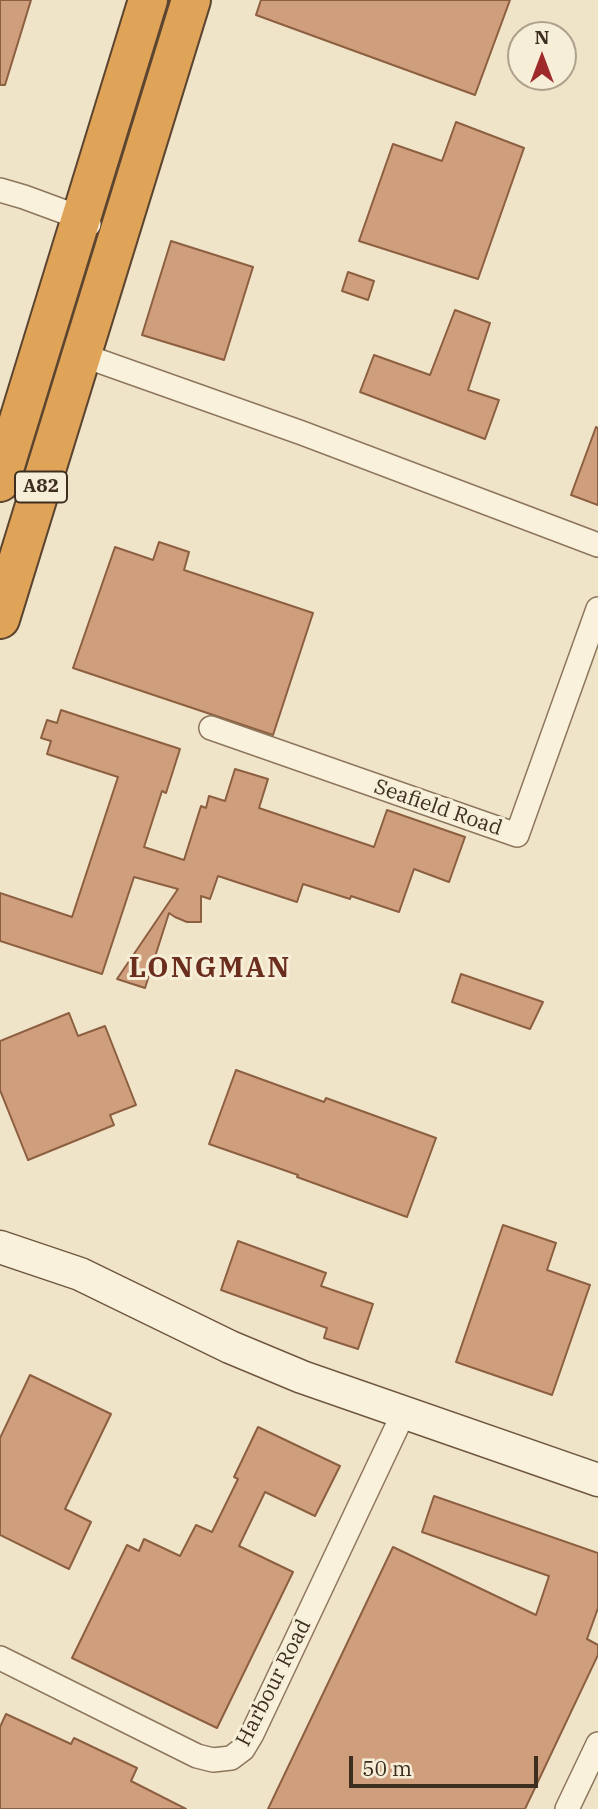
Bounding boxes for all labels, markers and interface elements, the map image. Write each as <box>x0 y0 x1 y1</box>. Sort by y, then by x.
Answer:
north arrow <box>507 21 577 91</box>
text: N <box>534 25 550 49</box>
road number: A82 <box>15 472 67 502</box>
street label: Seafield Road <box>371 774 505 842</box>
district label: LONGMAN <box>130 952 290 986</box>
street label: Harbour Road <box>231 1615 317 1751</box>
scale bar <box>353 1742 542 1786</box>
text: 50 m <box>362 1754 412 1782</box>

